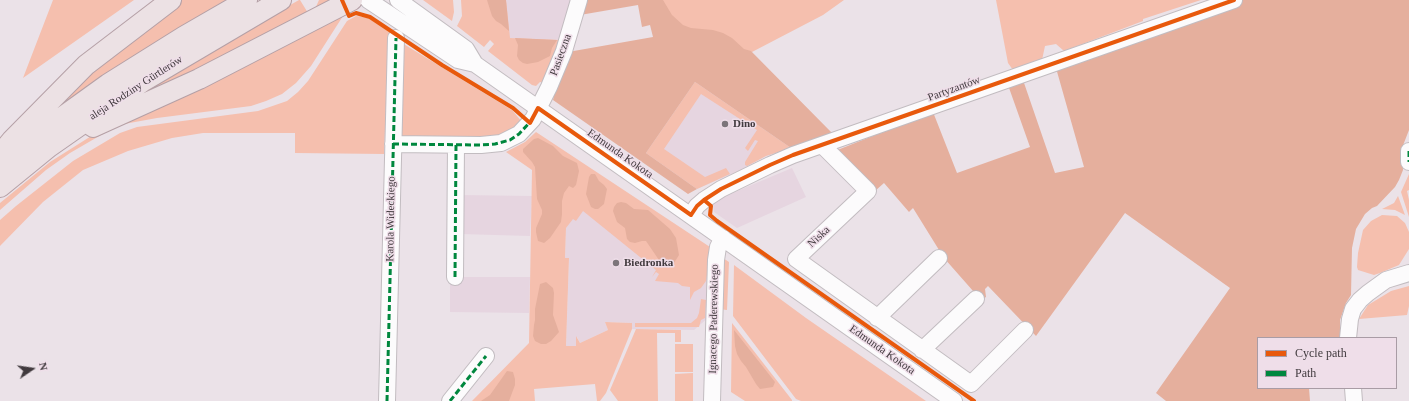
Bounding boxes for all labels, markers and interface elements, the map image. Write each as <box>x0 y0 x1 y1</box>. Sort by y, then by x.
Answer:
street label: Pasieczna <box>547 32 575 78</box>
street label: aleja Rodziny Gürtlerów <box>87 53 185 123</box>
street label: Partyzantów <box>926 73 982 105</box>
place label: Dino <box>733 117 756 131</box>
marker: Dino <box>720 119 730 129</box>
street label: Edmunda Kokota <box>585 126 655 182</box>
street label: Karola Wideckiego <box>384 176 398 262</box>
street label: Niska <box>805 223 833 251</box>
place label: Biedronka <box>624 256 673 270</box>
marker: Biedronka <box>611 258 621 268</box>
street label: Ignacego Paderewskiego <box>706 264 722 374</box>
street label: Edmunda Kokota <box>847 322 917 378</box>
legend <box>1257 337 1397 389</box>
text: Cycle path <box>1295 346 1347 360</box>
north arrow <box>12 349 52 389</box>
text: N <box>37 361 50 372</box>
text: Path <box>1295 366 1316 380</box>

